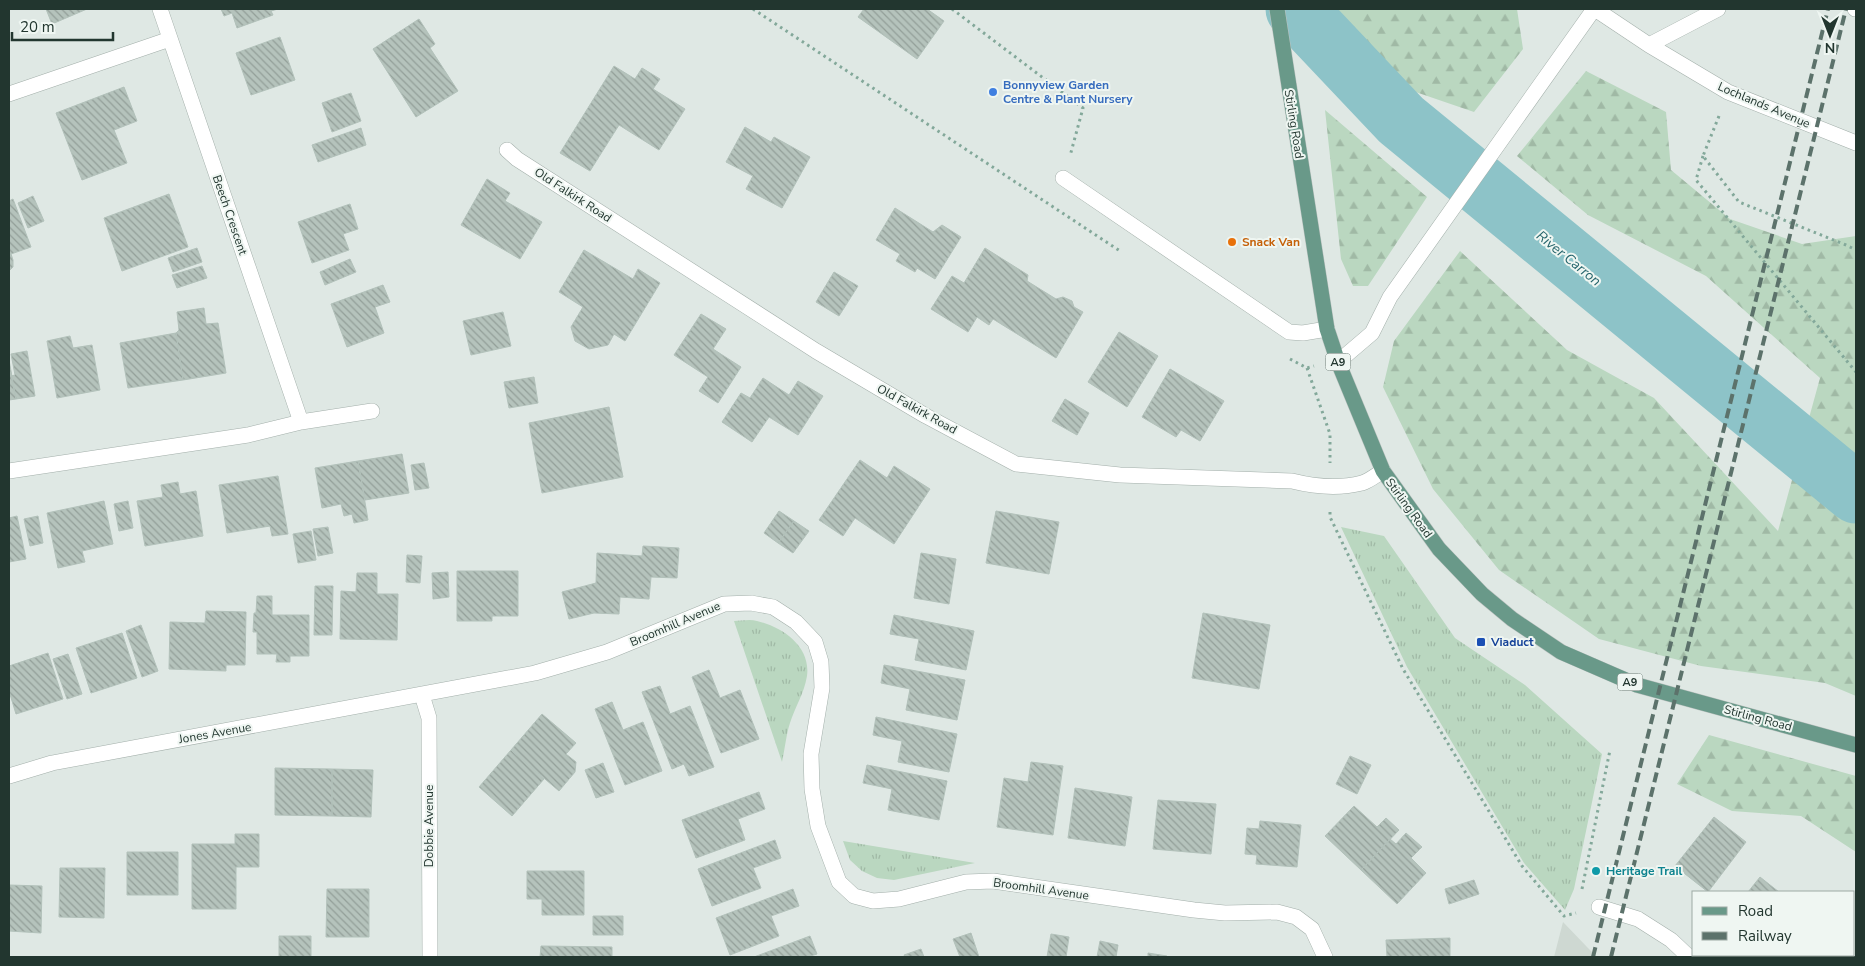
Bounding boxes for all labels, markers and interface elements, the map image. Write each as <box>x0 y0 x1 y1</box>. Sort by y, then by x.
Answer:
scale bar <box>12 10 114 42</box>
north arrow <box>1805 10 1855 60</box>
text: 20 m <box>20 17 55 37</box>
text: N <box>1825 38 1835 57</box>
place label: Bonnyview Garden Centre & Plant Nursery <box>1003 77 1133 107</box>
street label: Lochlands Avenue <box>1715 78 1813 132</box>
marker: Bonnyview Garden Centre & Plant Nursery <box>987 86 999 98</box>
street label: Stirling Road <box>1281 88 1307 160</box>
street label: Old Falkirk Road <box>531 164 615 226</box>
street label: Beech Crescent <box>209 173 251 258</box>
water label: River Carron <box>1532 226 1605 290</box>
place label: Snack Van <box>1242 234 1300 250</box>
marker: Snack Van <box>1226 236 1238 248</box>
road number: A9 <box>1326 354 1350 371</box>
street label: Old Falkirk Road <box>874 380 960 438</box>
street label: Stirling Road <box>1382 475 1436 541</box>
street label: Broomhill Avenue <box>627 598 723 650</box>
place label: Viaduct <box>1490 634 1534 650</box>
marker: Viaduct <box>1475 636 1487 648</box>
road number: A9 <box>1618 674 1642 690</box>
street label: Stirling Road <box>1722 701 1794 735</box>
street label: Jones Avenue <box>176 719 253 747</box>
street label: Dobbie Avenue <box>421 785 437 867</box>
place label: Heritage Trail <box>1606 863 1682 879</box>
marker: Heritage Trail <box>1590 865 1602 877</box>
street label: Broomhill Avenue <box>992 874 1090 904</box>
legend <box>1692 891 1855 956</box>
text: Road <box>1738 901 1773 921</box>
text: Railway <box>1738 926 1792 946</box>

